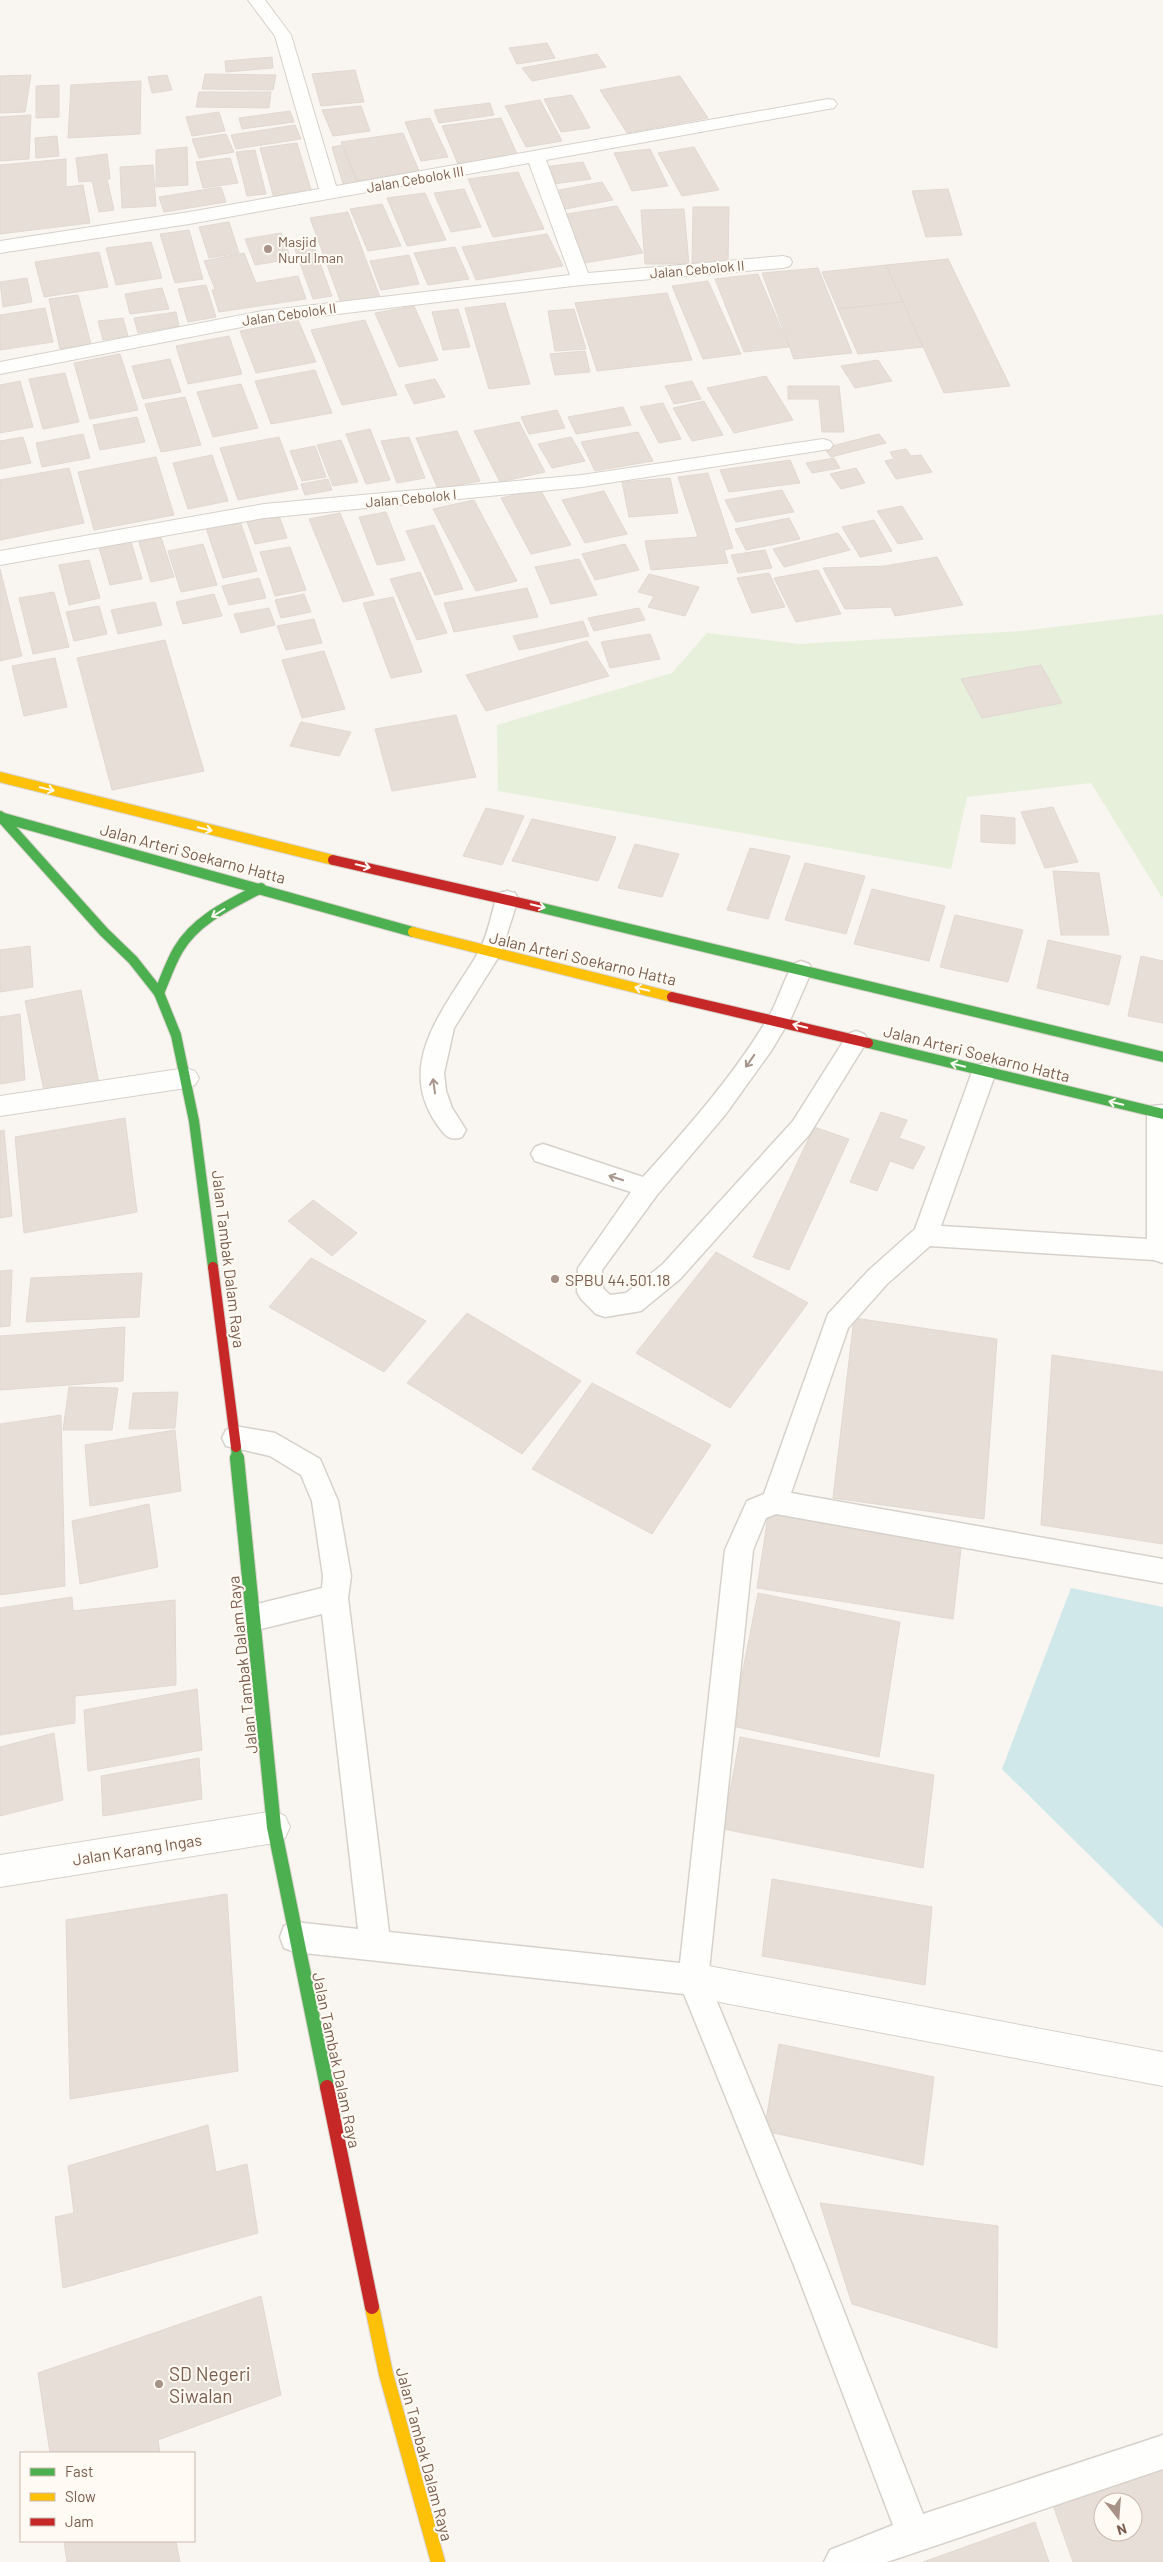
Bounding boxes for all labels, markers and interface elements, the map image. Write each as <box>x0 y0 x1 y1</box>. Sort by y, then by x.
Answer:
street label: Jalan Cebolok III <box>365 162 465 196</box>
place label: Masjid Nurul Iman <box>278 233 344 266</box>
marker: Masjid Nurul Iman <box>262 243 274 255</box>
street label: Jalan Cebolok II <box>649 256 745 282</box>
street label: Jalan Cebolok II <box>241 299 337 329</box>
street label: Jalan Cebolok I <box>365 486 457 510</box>
one-way arrow <box>39 785 55 794</box>
street label: Jalan Arteri Soekarno Hatta <box>98 819 288 887</box>
one-way arrow <box>196 825 212 835</box>
one-way arrow <box>354 862 370 871</box>
one-way arrow <box>530 902 546 911</box>
one-way arrow <box>212 908 226 918</box>
street label: Jalan Arteri Soekarno Hatta <box>488 927 678 989</box>
one-way arrow <box>634 984 650 993</box>
one-way arrow <box>792 1021 808 1030</box>
street label: Jalan Arteri Soekarno Hatta <box>882 1021 1072 1085</box>
one-way arrow <box>745 1054 755 1068</box>
one-way arrow <box>950 1060 966 1069</box>
one-way arrow <box>429 1079 439 1095</box>
one-way arrow <box>1108 1098 1124 1107</box>
street label: Jalan Tambak Dalam Raya <box>209 1169 249 1349</box>
one-way arrow <box>608 1172 624 1182</box>
place label: SPBU 44.501.18 <box>565 1270 670 1289</box>
marker: SPBU 44.501.18 <box>549 1273 561 1285</box>
street label: Jalan Tambak Dalam Raya <box>223 1575 261 1755</box>
street label: Jalan Karang Ingas <box>71 1829 203 1869</box>
street label: Jalan Tambak Dalam Raya <box>309 1970 365 2150</box>
place label: SD Negeri Siwalan <box>169 2362 251 2407</box>
street label: Jalan Tambak Dalam Raya <box>393 2365 457 2543</box>
marker: SD Negeri Siwalan <box>153 2378 165 2390</box>
legend <box>20 2452 195 2542</box>
text: Fast <box>65 2462 93 2480</box>
text: Slow <box>65 2487 96 2505</box>
north arrow <box>1093 2492 1143 2542</box>
text: Jam <box>65 2512 94 2530</box>
text: N <box>1115 2520 1129 2539</box>

